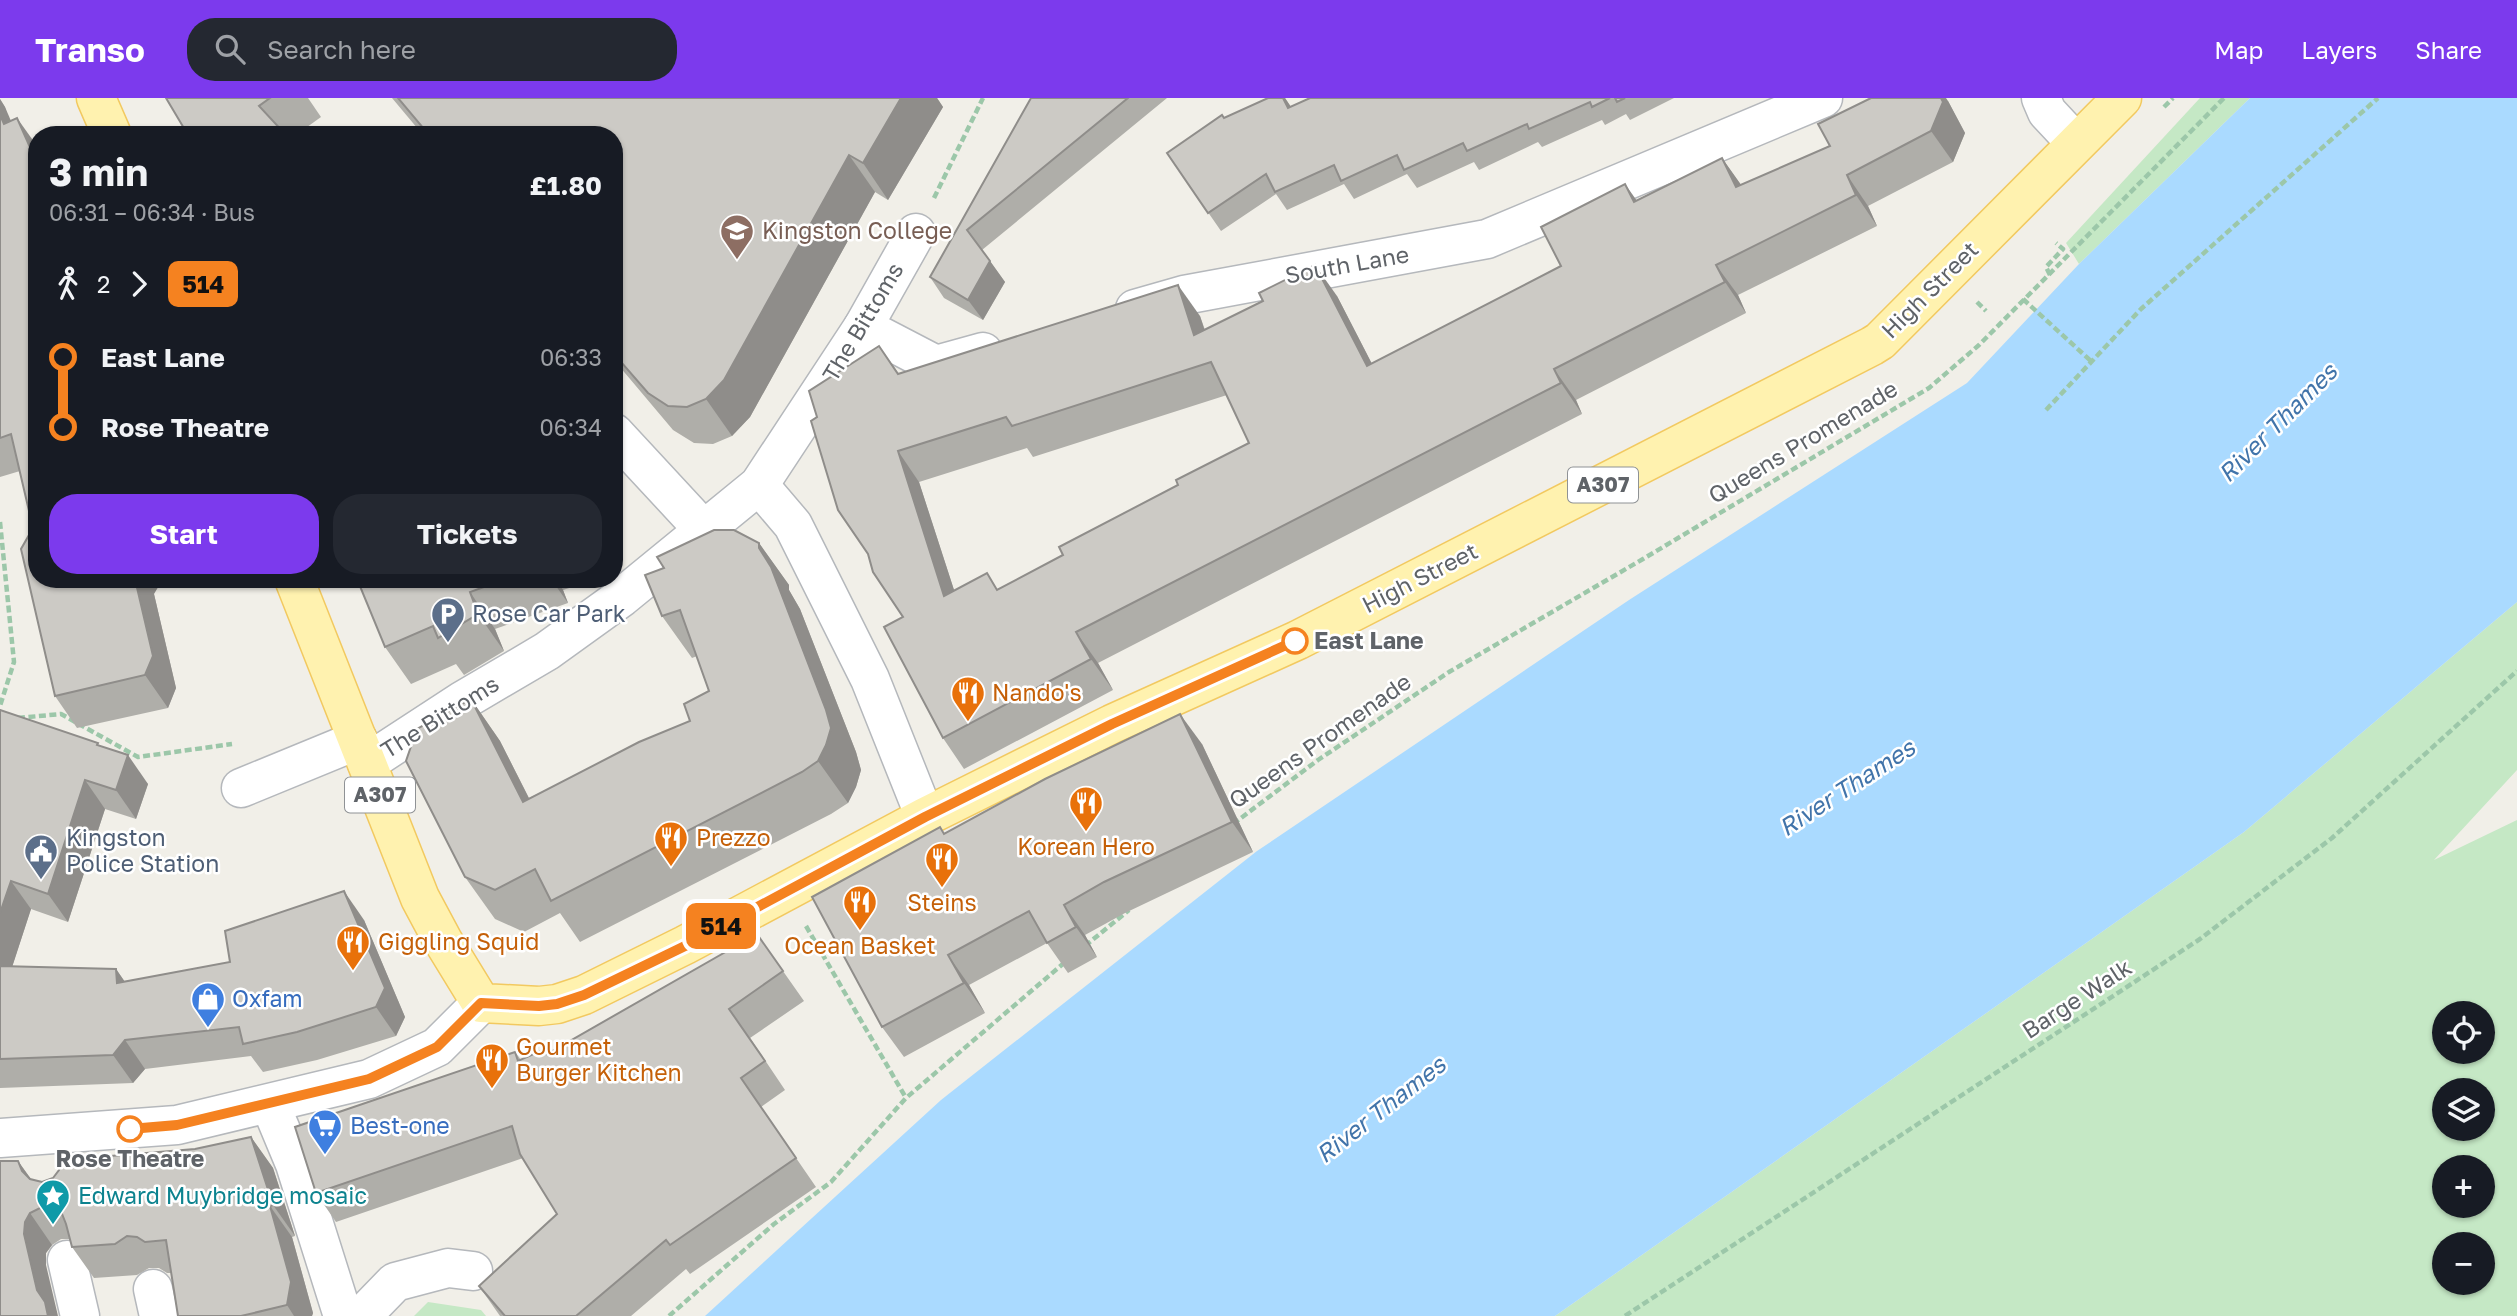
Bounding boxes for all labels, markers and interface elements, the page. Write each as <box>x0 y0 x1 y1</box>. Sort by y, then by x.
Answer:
search box <box>187 18 677 81</box>
text: Transo <box>35 30 145 69</box>
icon: search <box>211 30 249 68</box>
text: Search here <box>267 34 416 65</box>
text: Map <box>2214 35 2263 64</box>
text: Layers <box>2301 35 2377 64</box>
text: Share <box>2415 35 2482 64</box>
text: 3 min <box>49 149 148 194</box>
text: £1.80 <box>530 170 602 201</box>
text: 06:31 – 06:34 · Bus <box>49 198 255 226</box>
school or university icon: Kingston College <box>718 212 756 261</box>
place label: Kingston College <box>762 216 952 244</box>
street label: High Street <box>1875 235 1984 344</box>
street label: South Lane <box>1283 239 1411 289</box>
street label: The Bittoms <box>816 257 909 386</box>
icon: walk <box>49 265 87 303</box>
icon: forward <box>120 265 158 303</box>
text: 514 <box>182 269 224 298</box>
text: 2 <box>97 270 110 298</box>
text: East Lane <box>101 342 225 373</box>
text: 06:33 <box>540 343 602 371</box>
water label: River Thames <box>2212 356 2343 487</box>
street label: Queens Promenade <box>1703 374 1902 509</box>
text: Rose Theatre <box>101 412 269 443</box>
text: 06:34 <box>539 413 602 441</box>
road number: A307 <box>1568 468 1638 502</box>
button: Start <box>49 494 319 574</box>
button: Tickets <box>333 494 602 574</box>
street label: High Street <box>1357 536 1482 618</box>
parking icon: Rose Car Park <box>429 595 467 644</box>
place label: Rose Car Park <box>472 599 626 627</box>
place label: East Lane <box>1314 626 1424 654</box>
marker: East Lane <box>1282 628 1308 654</box>
street label: Queens Promenade <box>1223 667 1416 813</box>
street label: The Bittoms <box>375 669 504 763</box>
restaurant icon: Nando's <box>949 674 987 723</box>
place label: Nando's <box>992 678 1082 706</box>
water label: River Thames <box>1773 731 1921 841</box>
road number: A307 <box>345 778 415 812</box>
restaurant icon: Korean Hero <box>1067 784 1105 833</box>
restaurant icon: Prezzo <box>652 819 690 868</box>
place label: Kingston Police Station <box>66 823 219 877</box>
place label: Prezzo <box>696 823 771 851</box>
public building icon: Kingston Police Station <box>22 832 60 881</box>
place label: Korean Hero <box>1017 832 1155 860</box>
restaurant icon: Steins <box>923 840 961 889</box>
restaurant icon: Ocean Basket <box>841 883 879 932</box>
place label: Steins <box>907 888 977 916</box>
line badge: 514 <box>681 903 761 949</box>
text: 514 <box>700 911 742 940</box>
restaurant icon: Giggling Squid <box>334 923 372 972</box>
place label: Giggling Squid <box>378 927 539 955</box>
place label: Ocean Basket <box>784 931 936 959</box>
street label: Barge Walk <box>2016 952 2136 1044</box>
shop icon: Oxfam <box>189 980 227 1029</box>
place label: Oxfam <box>232 984 303 1012</box>
map controls <box>2432 1001 2495 1295</box>
button: locate <box>2432 1001 2495 1064</box>
place label: Gourmet Burger Kitchen <box>516 1032 682 1086</box>
restaurant icon: Gourmet Burger Kitchen <box>473 1041 511 1090</box>
water label: River Thames <box>1310 1049 1452 1168</box>
button: layers <box>2432 1078 2495 1141</box>
supermarket icon: Best-one <box>306 1107 344 1156</box>
place label: Best-one <box>350 1111 450 1139</box>
marker: Rose Theatre <box>117 1116 143 1142</box>
place label: Rose Theatre <box>56 1144 204 1172</box>
button: + <box>2432 1155 2495 1218</box>
place icon: Edward Muybridge mosaic <box>34 1177 72 1226</box>
place label: Edward Muybridge mosaic <box>78 1181 367 1209</box>
button: − <box>2432 1232 2495 1295</box>

